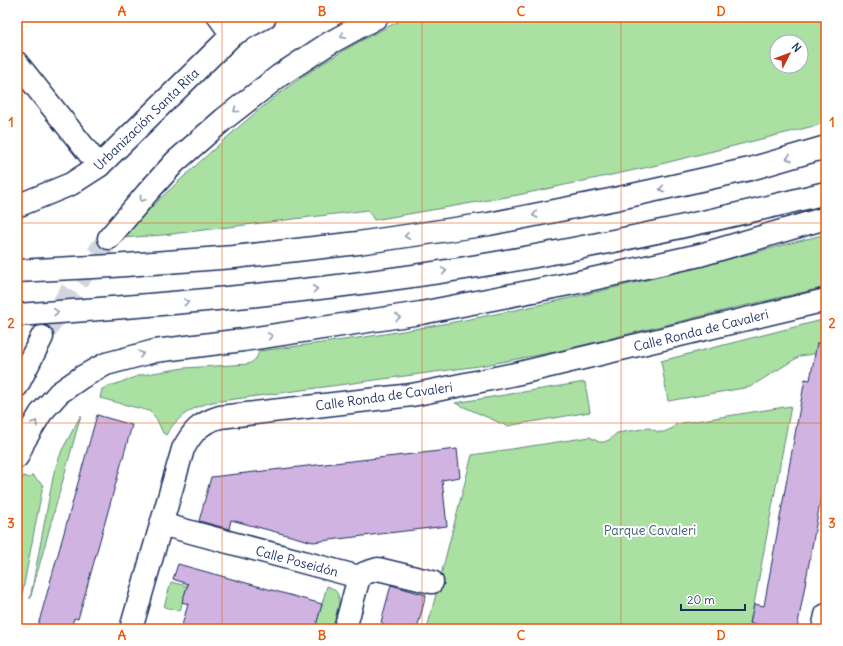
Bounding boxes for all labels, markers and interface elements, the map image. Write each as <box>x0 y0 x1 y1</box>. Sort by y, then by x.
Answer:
text: A <box>118 3 127 20</box>
text: B <box>318 3 327 20</box>
text: C <box>517 3 526 20</box>
text: D <box>716 3 726 20</box>
one-way arrow <box>339 31 347 38</box>
north arrow <box>769 34 809 74</box>
text: N <box>789 40 804 55</box>
street label: Urbanización Santa Rita <box>90 65 203 174</box>
one-way arrow <box>233 105 240 112</box>
text: 1 <box>8 114 14 131</box>
text: 1 <box>829 114 835 131</box>
one-way arrow <box>785 153 792 162</box>
one-way arrow <box>659 184 665 192</box>
one-way arrow <box>139 194 146 201</box>
one-way arrow <box>532 211 538 219</box>
one-way arrow <box>404 231 410 240</box>
one-way arrow <box>440 267 447 276</box>
one-way arrow <box>312 284 318 293</box>
one-way arrow <box>182 298 189 307</box>
street label: Calle Ronda de Cavaleri <box>632 305 770 355</box>
one-way arrow <box>53 308 59 317</box>
one-way arrow <box>395 313 401 322</box>
text: 2 <box>7 315 15 332</box>
text: 2 <box>828 315 836 332</box>
one-way arrow <box>267 332 273 341</box>
one-way arrow <box>138 351 144 359</box>
street label: Calle Ronda de Cavaleri <box>314 378 454 415</box>
one-way arrow <box>30 420 38 427</box>
text: 3 <box>7 515 15 532</box>
text: 3 <box>828 515 836 532</box>
park label: Parque Cavaleri <box>604 522 696 539</box>
street label: Calle Poseidón <box>254 542 341 581</box>
scale bar <box>681 586 745 612</box>
text: 20 m <box>687 592 715 607</box>
text: A <box>118 627 127 644</box>
text: B <box>318 627 327 644</box>
text: C <box>517 627 526 644</box>
text: D <box>716 627 726 644</box>

